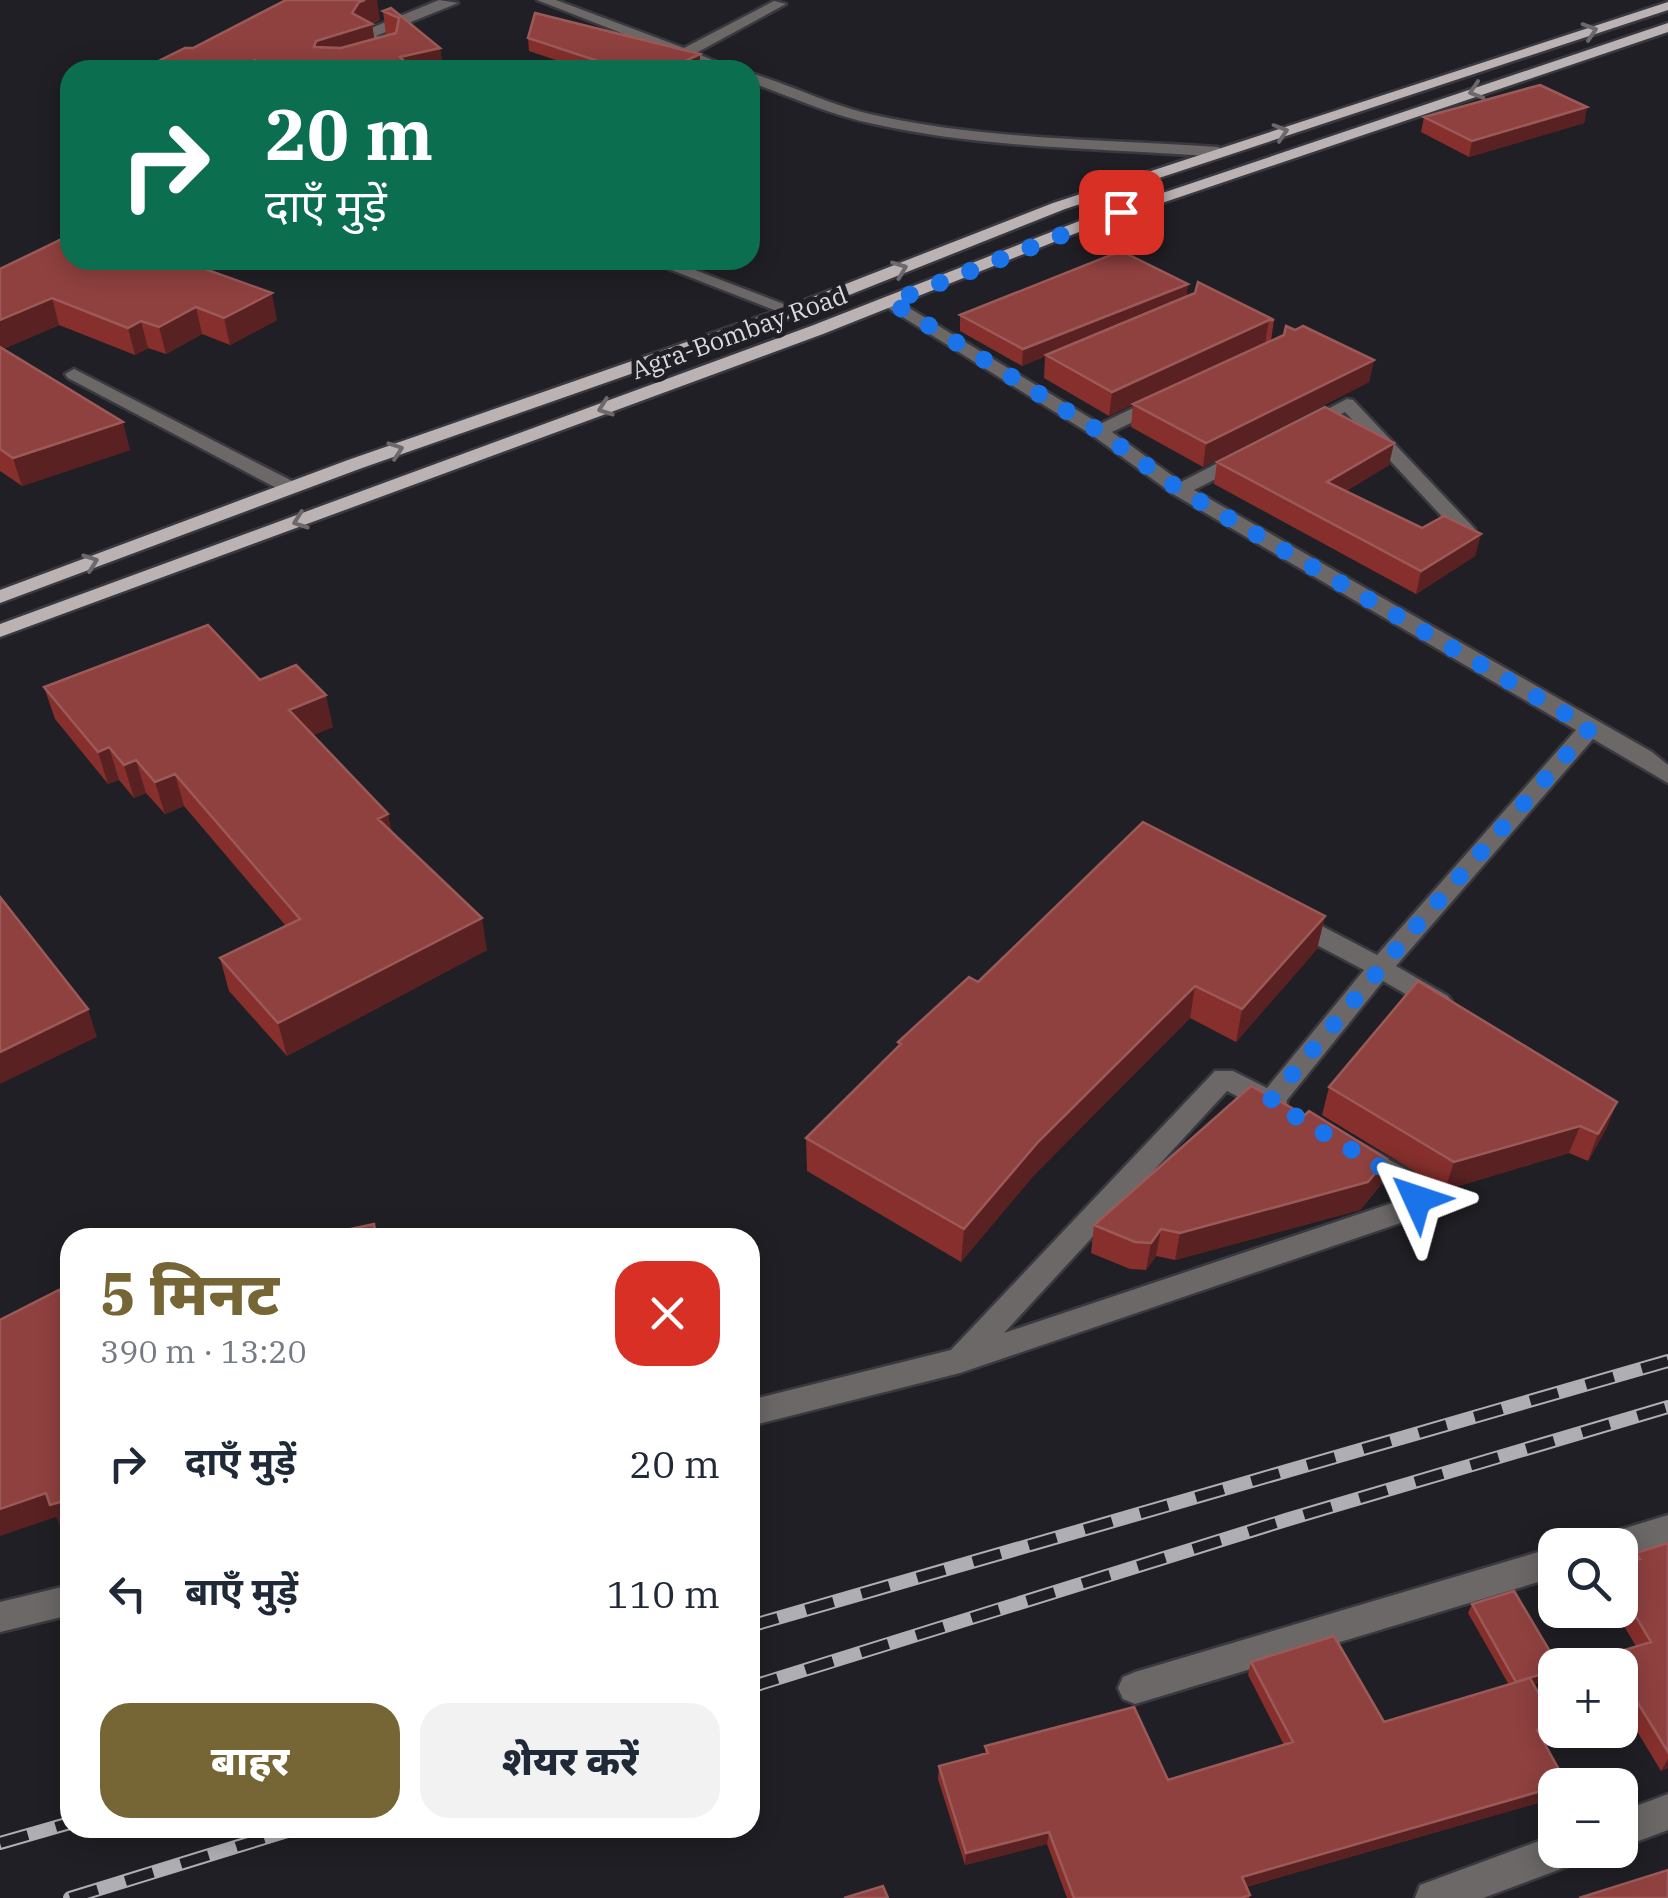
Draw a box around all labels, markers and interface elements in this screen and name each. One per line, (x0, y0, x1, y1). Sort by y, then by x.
one-way arrow (1580, 23, 1597, 43)
one-way arrow (1468, 79, 1486, 100)
text: 20 m (265, 88, 433, 179)
icon: right (100, 100, 230, 230)
one-way arrow (1271, 123, 1288, 143)
pin (1079, 170, 1164, 255)
text: दाएँ मुड़ें (265, 176, 387, 234)
icon: arrive (1094, 185, 1149, 240)
one-way arrow (890, 260, 907, 280)
street label: Agra-Bombay Road (627, 278, 851, 386)
one-way arrow (597, 396, 614, 417)
one-way arrow (387, 441, 404, 461)
one-way arrow (292, 509, 309, 530)
one-way arrow (82, 554, 99, 574)
position arrow (1365, 1147, 1469, 1251)
text: 5 मिनट (100, 1253, 279, 1332)
button: close (615, 1261, 720, 1366)
text: 390 m · 13:20 (100, 1330, 307, 1372)
icon: right (100, 1436, 155, 1491)
text: दाएँ मुड़ें (185, 1436, 296, 1485)
text: 20 m (629, 1439, 720, 1488)
map controls (1538, 1528, 1638, 1868)
button: search (1538, 1528, 1638, 1628)
icon: left (100, 1566, 155, 1621)
text: बाएँ मुड़ें (185, 1566, 298, 1615)
text: 110 m (607, 1569, 720, 1618)
button: + (1538, 1648, 1638, 1748)
button: बाहर (100, 1703, 400, 1818)
button: शेयर करें (420, 1703, 720, 1818)
button: − (1538, 1768, 1638, 1868)

